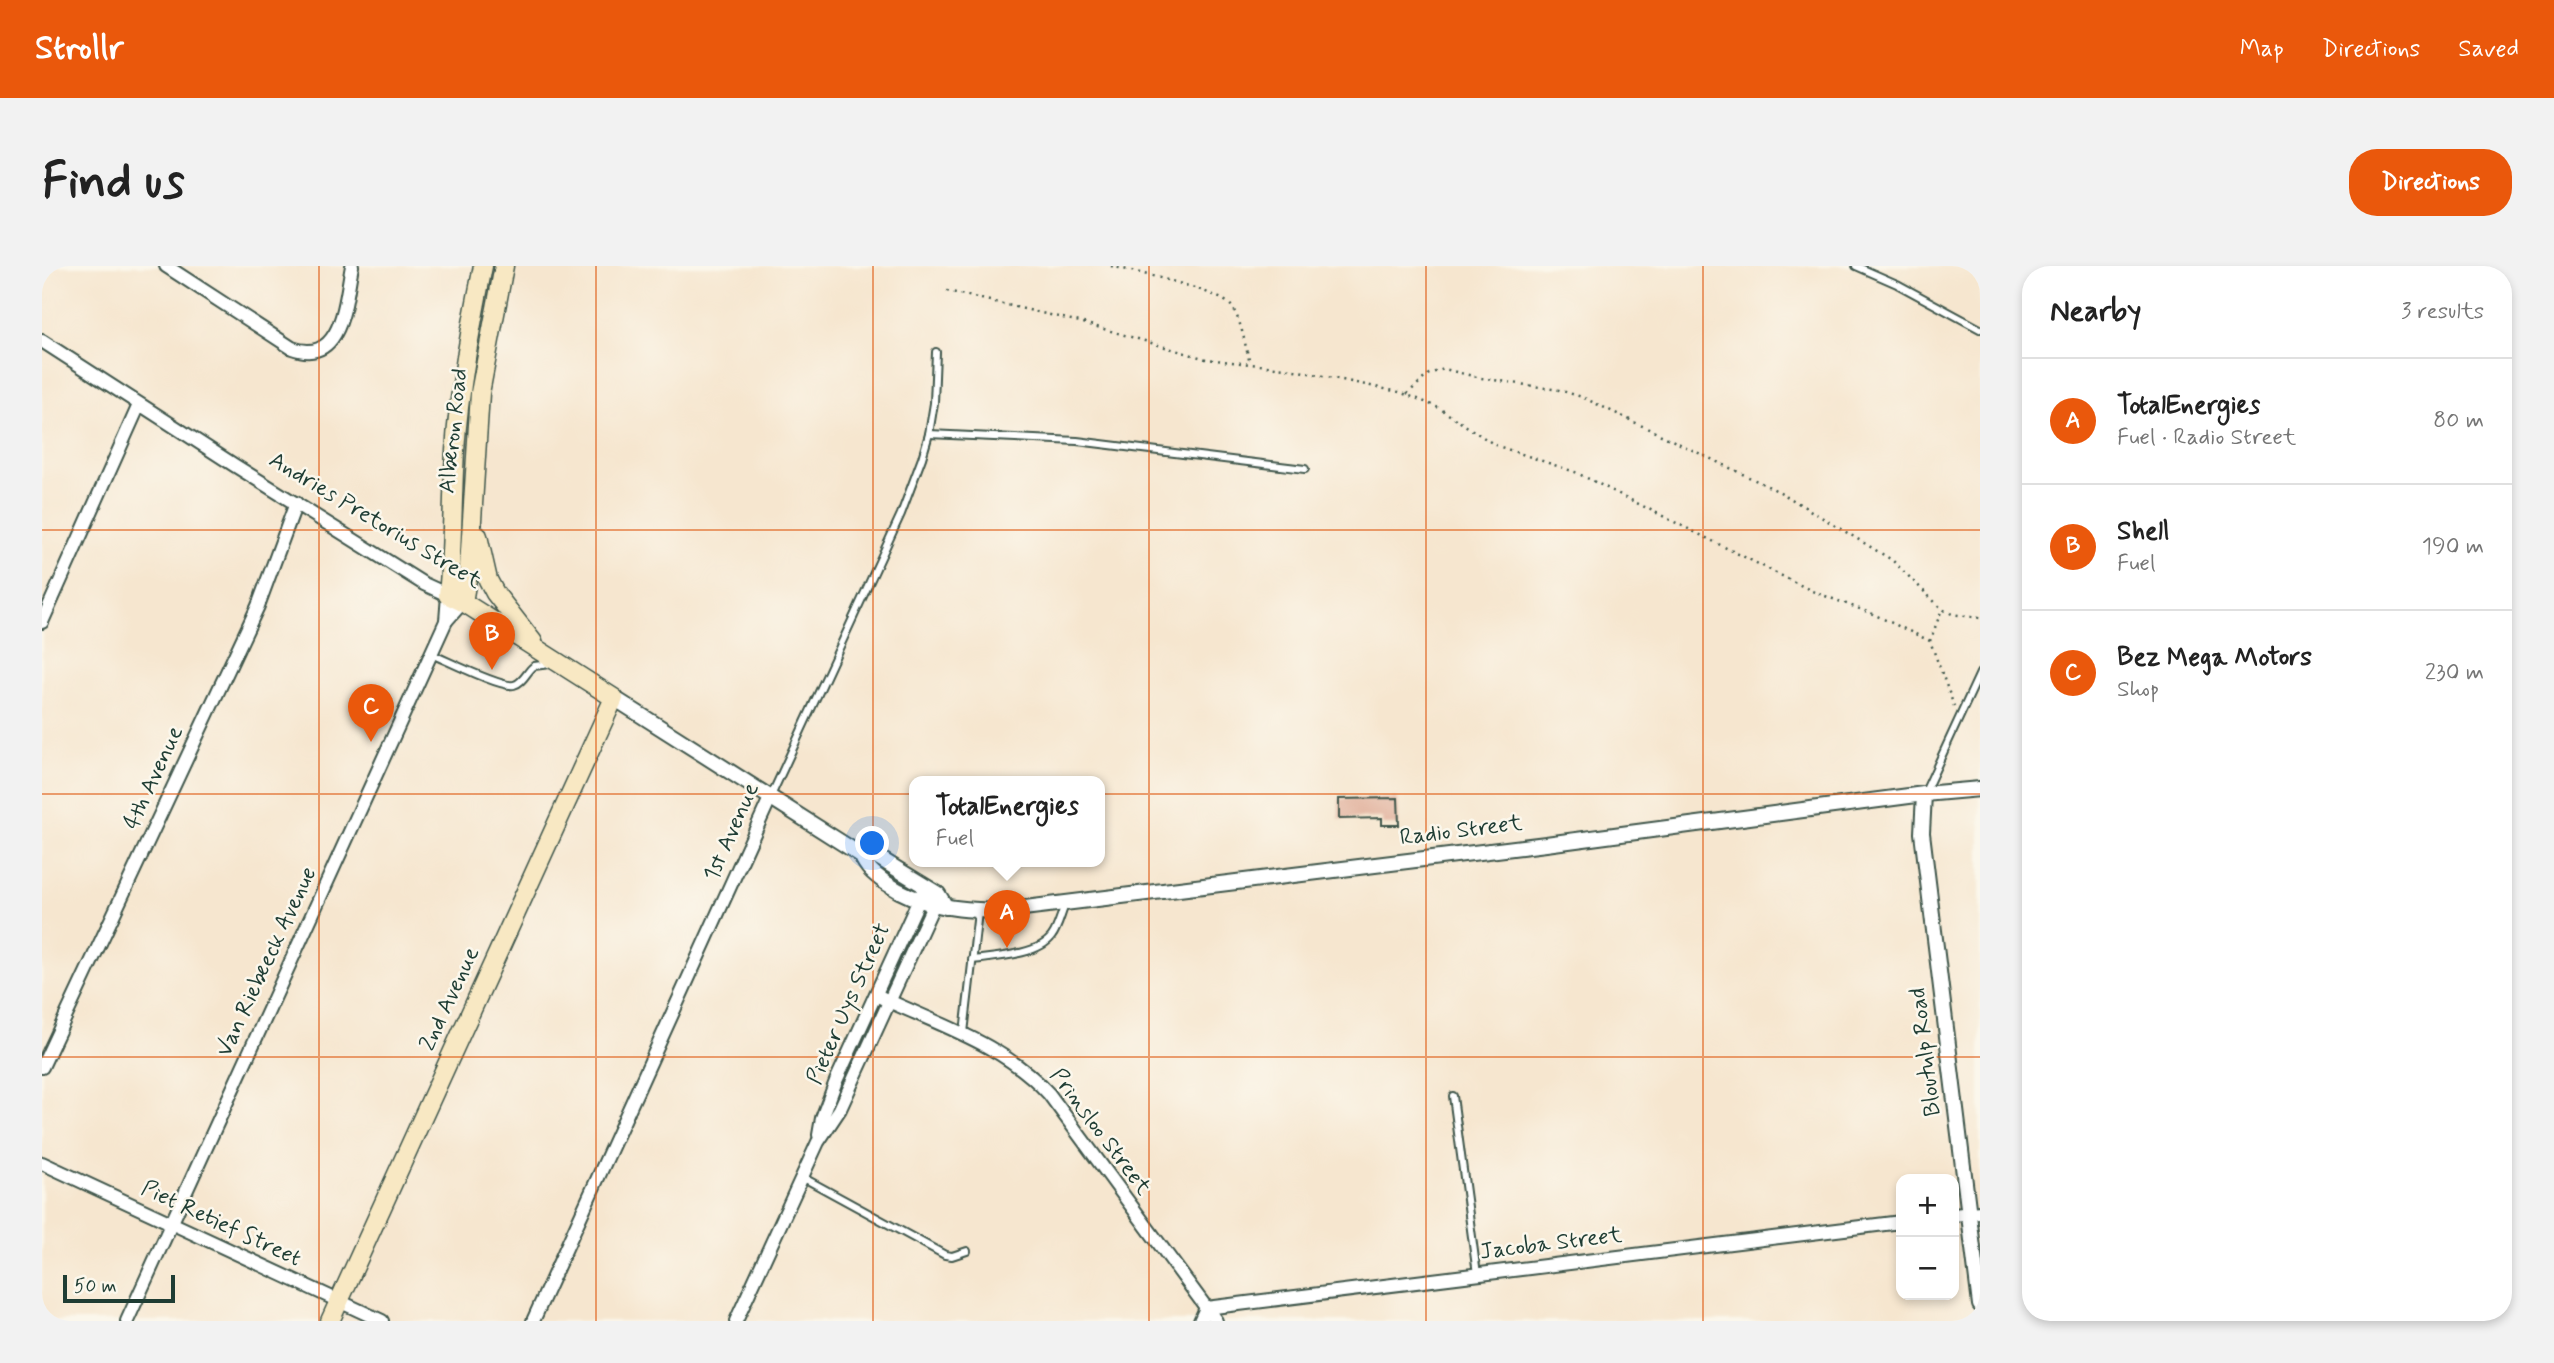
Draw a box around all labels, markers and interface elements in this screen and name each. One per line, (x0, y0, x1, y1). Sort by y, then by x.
text: Strollr (35, 27, 124, 71)
text: Map (2240, 34, 2284, 65)
text: Directions (2322, 34, 2420, 65)
text: Saved (2458, 34, 2519, 65)
button: Directions (2349, 149, 2512, 216)
text: Find us (42, 150, 185, 215)
text: Nearby (2050, 292, 2141, 331)
text: 3 results (2401, 297, 2484, 327)
street label: Alberon Road (433, 367, 475, 495)
text: TotalEnergies (2117, 389, 2260, 423)
text: A (2065, 406, 2081, 436)
text: 80 m (2433, 406, 2484, 436)
text: Fuel · Radio Street (2117, 423, 2296, 453)
street label: Andries Pretorius Street (263, 446, 487, 597)
text: Shell (2117, 515, 2169, 549)
text: B (2066, 532, 2080, 562)
text: 190 m (2422, 532, 2484, 562)
text: Fuel (2117, 549, 2156, 579)
pin: B (469, 612, 515, 670)
text: Bez Mega Motors (2117, 641, 2312, 675)
text: C (2065, 658, 2081, 688)
text: 230 m (2425, 658, 2484, 688)
text: Shop (2117, 675, 2159, 705)
pin: C (348, 684, 394, 742)
street label: 4th Avenue (117, 721, 191, 835)
popup (909, 776, 1105, 867)
street label: 1st Avenue (697, 778, 767, 886)
text: TotalEnergies (935, 790, 1079, 824)
street label: Radio Street (1398, 809, 1524, 853)
text: Fuel (935, 824, 974, 854)
your location (855, 826, 889, 860)
street label: Van Riebeeck Avenue (210, 862, 324, 1062)
pin: A (984, 890, 1030, 948)
street label: Pieter Uys Street (800, 918, 898, 1089)
street label: 2nd Avenue (413, 942, 487, 1056)
street label: Bloutulp Road (1903, 986, 1949, 1118)
street label: Prinsloo Street (1042, 1062, 1158, 1202)
street label: Piet Retief Street (136, 1174, 306, 1274)
map controls (1896, 1174, 1959, 1300)
button: + (1896, 1174, 1959, 1237)
street label: Jacoba Street (1478, 1220, 1624, 1268)
button: − (1896, 1237, 1959, 1300)
scale bar (63, 1272, 175, 1304)
text: 50 m (74, 1274, 117, 1299)

